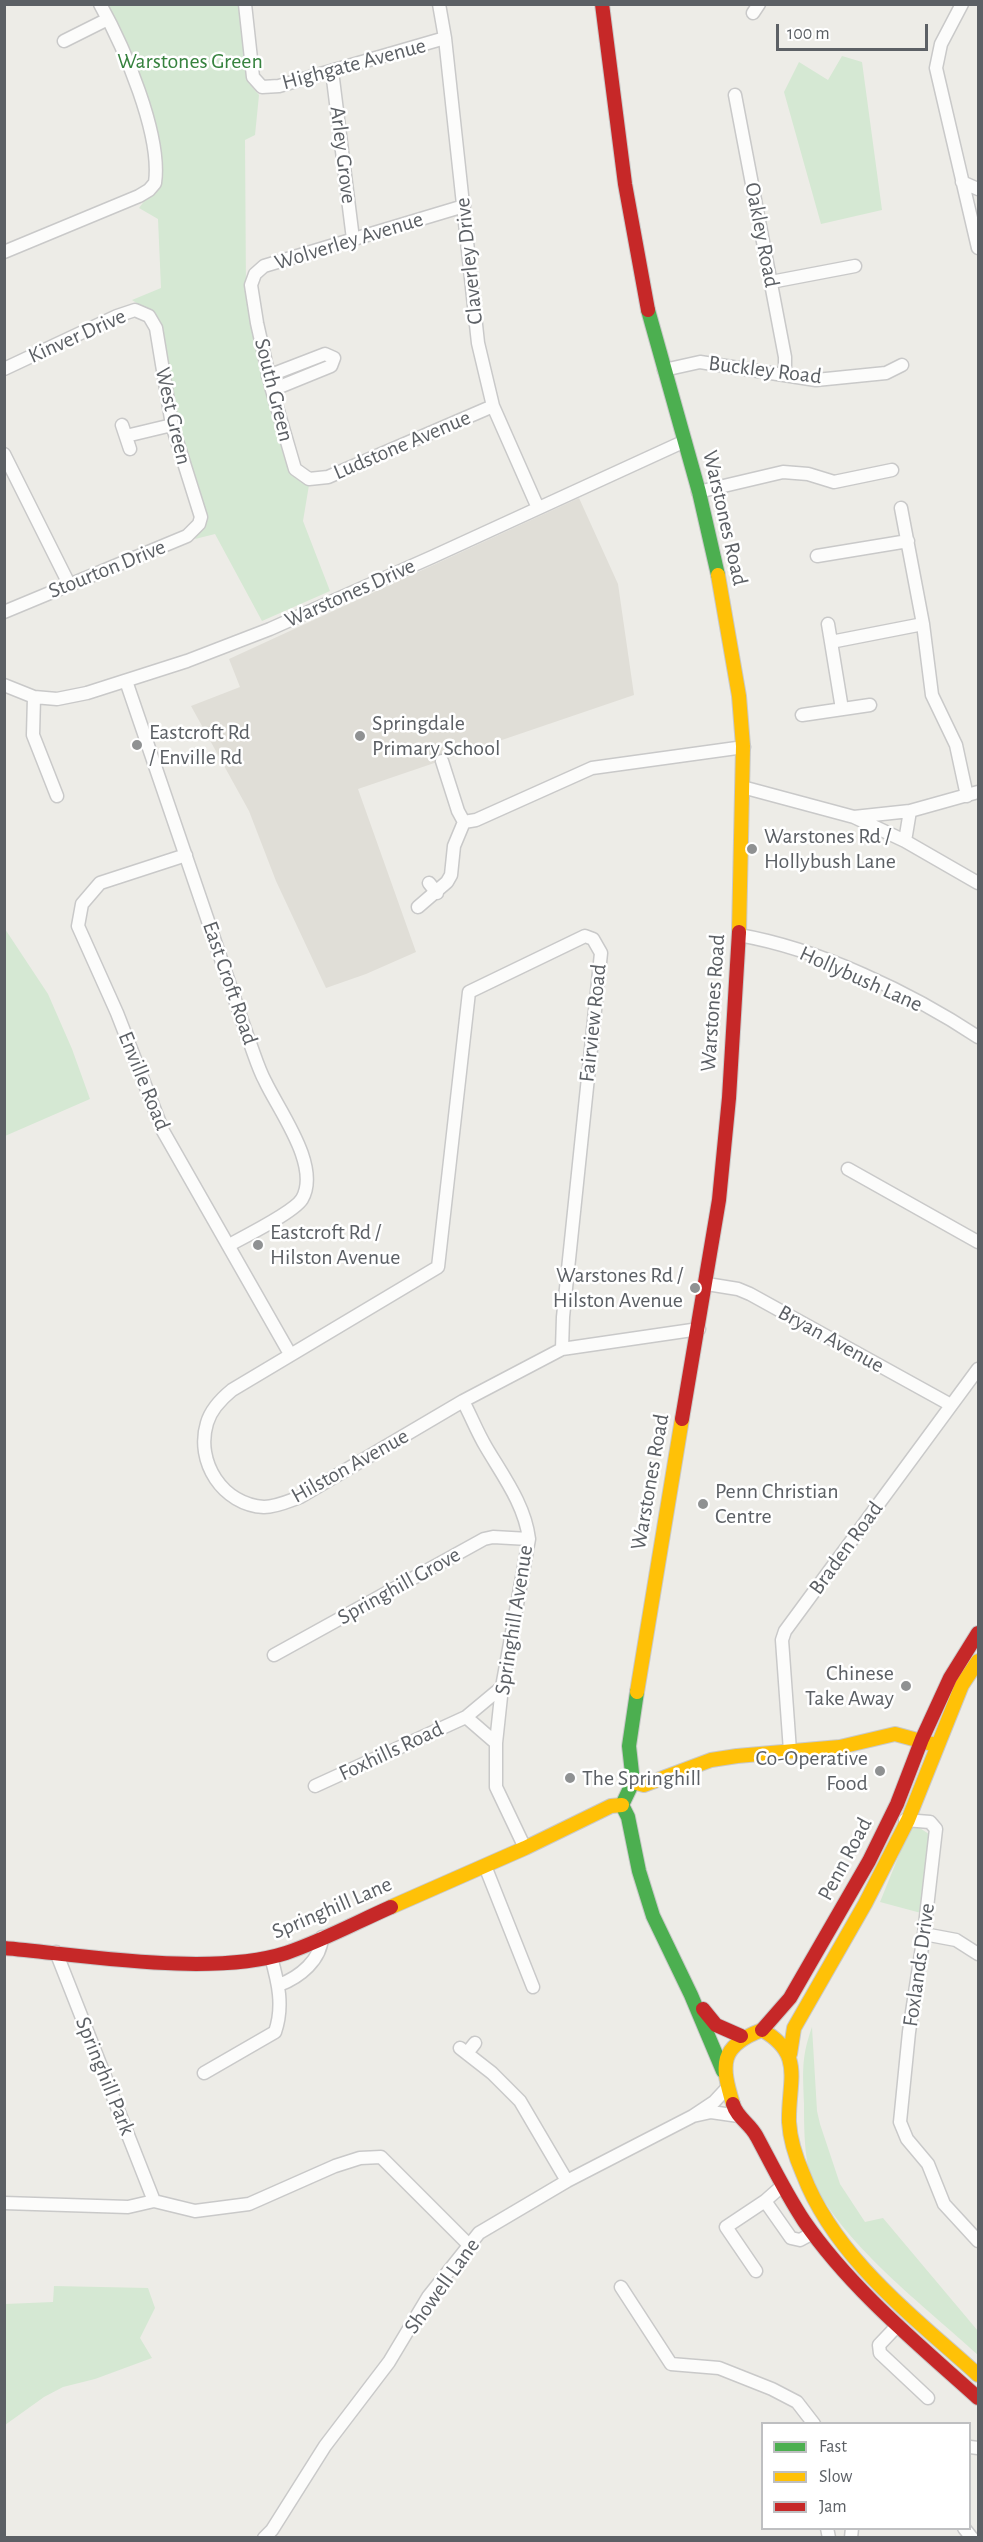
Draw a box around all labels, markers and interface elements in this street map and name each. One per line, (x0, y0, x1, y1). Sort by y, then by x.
scale bar (779, 12, 930, 50)
text: 100 m (787, 25, 830, 43)
street label: Highgate Avenue (279, 32, 429, 96)
park label: Warstones Green (117, 48, 263, 74)
street label: Arley Grove (324, 105, 362, 205)
street label: Oakley Road (739, 180, 785, 290)
street label: Claverley Drive (449, 196, 489, 326)
street label: Wolverley Avenue (272, 206, 426, 276)
street label: Kinver Drive (24, 303, 130, 369)
street label: South Green (248, 336, 300, 444)
street label: Buckley Road (707, 350, 823, 390)
street label: West Green (149, 365, 197, 467)
street label: Ludstone Avenue (329, 404, 475, 486)
street label: Warstones Road (697, 448, 753, 588)
street label: Stourton Drive (45, 534, 169, 604)
street label: Warstones Drive (281, 552, 419, 634)
place label: Springdale Primary School (372, 710, 500, 762)
place label: Eastcroft Rd / Enville Rd (149, 719, 250, 770)
marker: Springdale Primary School (353, 729, 367, 743)
marker: Eastcroft Rd / Enville Rd (130, 738, 144, 752)
place label: Warstones Rd / Hollybush Lane (764, 823, 896, 874)
marker: Warstones Rd / Hollybush Lane (745, 842, 759, 856)
street label: East Croft Road (197, 918, 263, 1048)
street label: Warstones Road (695, 933, 731, 1073)
street label: Hollybush Lane (795, 940, 927, 1018)
street label: Fairview Road (574, 963, 612, 1083)
street label: Enville Road (112, 1028, 176, 1134)
place label: Eastcroft Rd / Hilston Avenue (270, 1219, 400, 1270)
marker: Eastcroft Rd / Hilston Avenue (251, 1238, 265, 1252)
place label: Warstones Rd / Hilston Avenue (553, 1262, 683, 1314)
marker: Warstones Rd / Hilston Avenue (688, 1281, 702, 1295)
street label: Bryan Avenue (773, 1299, 889, 1379)
street label: Warstones Road (625, 1412, 675, 1552)
street label: Hilston Avenue (287, 1423, 413, 1509)
place label: Penn Christian Centre (715, 1478, 839, 1530)
street label: Braden Road (803, 1496, 889, 1600)
marker: Penn Christian Centre (696, 1497, 710, 1511)
street label: Springhill Grove (333, 1541, 465, 1631)
street label: Springhill Avenue (489, 1543, 539, 1697)
place label: Chinese Take Away (805, 1660, 894, 1712)
marker: Chinese Take Away (899, 1679, 913, 1693)
street label: Foxhills Road (335, 1715, 447, 1787)
place label: Co-Operative Food (756, 1745, 868, 1796)
marker: Co-Operative Food (873, 1764, 887, 1778)
place label: The Springhill (582, 1765, 701, 1791)
marker: The Springhill (563, 1771, 577, 1785)
street label: Penn Road (812, 1813, 878, 1905)
street label: Springhill Lane (268, 1871, 396, 1945)
street label: Foxlands Drive (897, 1902, 941, 2028)
street label: Springhill Park (69, 2013, 141, 2139)
street label: Showell Lane (398, 2233, 486, 2339)
legend (761, 2422, 971, 2530)
text: Fast (819, 2438, 847, 2456)
text: Slow (819, 2468, 852, 2486)
text: Jam (819, 2498, 847, 2516)

